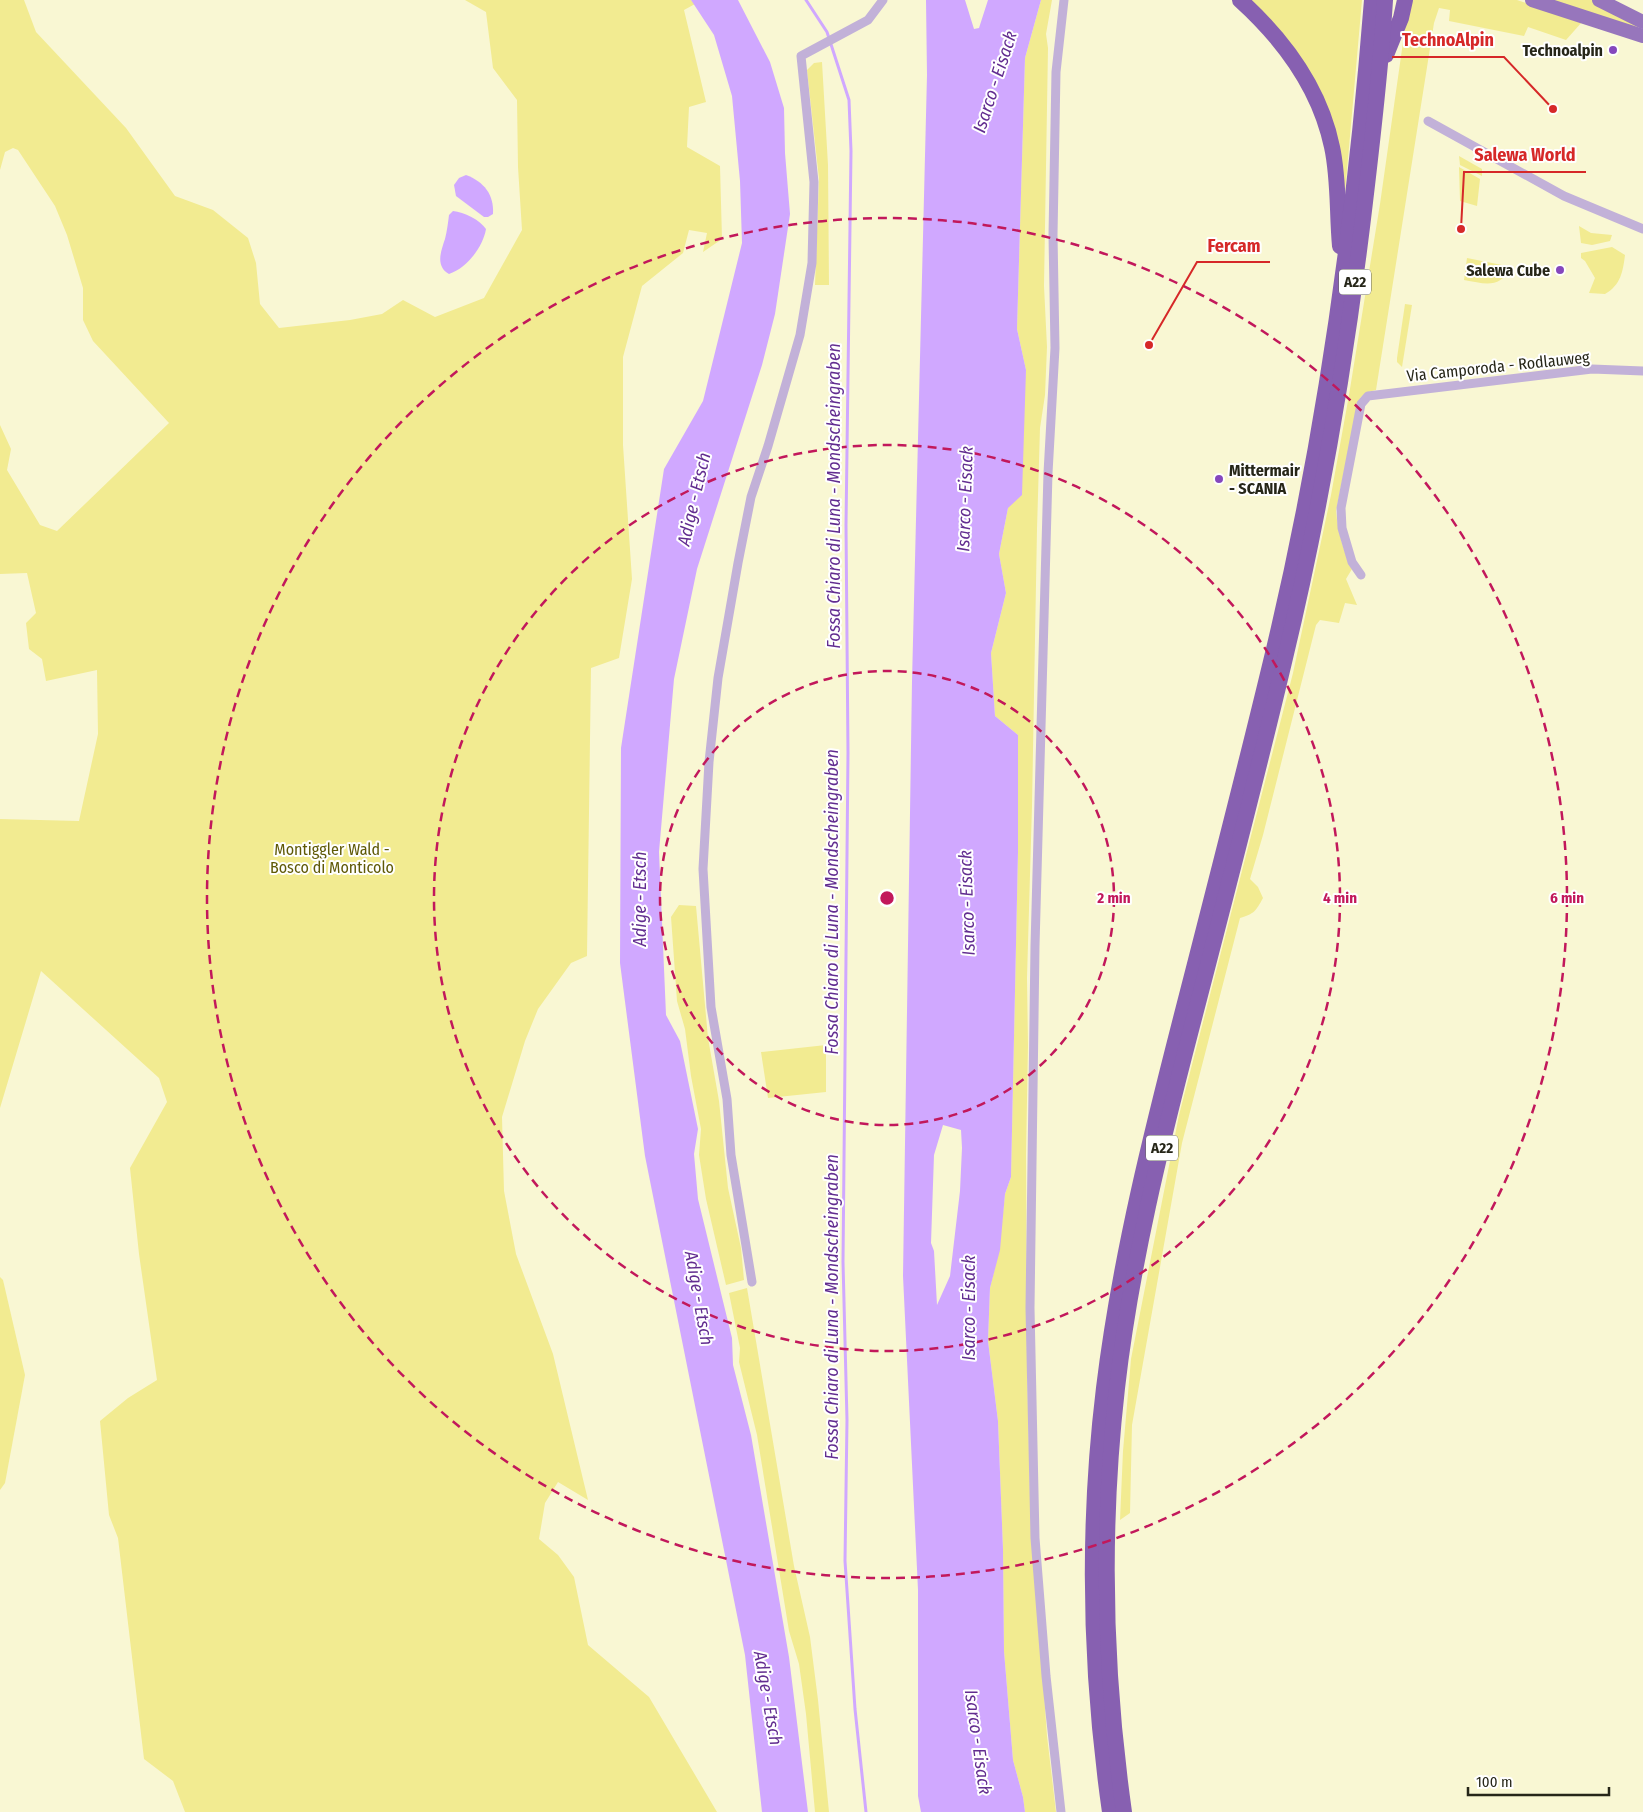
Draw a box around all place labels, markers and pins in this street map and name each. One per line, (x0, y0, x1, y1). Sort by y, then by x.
callout: TechnoAlpin (1392, 24, 1504, 57)
place label: Technoalpin (1522, 41, 1603, 60)
marker: Technoalpin (1607, 44, 1619, 56)
callout: Salewa World (1464, 139, 1586, 172)
callout: Fercam (1197, 229, 1270, 262)
place label: Salewa Cube (1466, 261, 1550, 280)
marker: Salewa Cube (1554, 264, 1566, 276)
place label: Mittermair - SCANIA (1229, 461, 1300, 498)
marker: Mittermair - SCANIA (1213, 473, 1225, 485)
centre of rings (878, 889, 896, 907)

